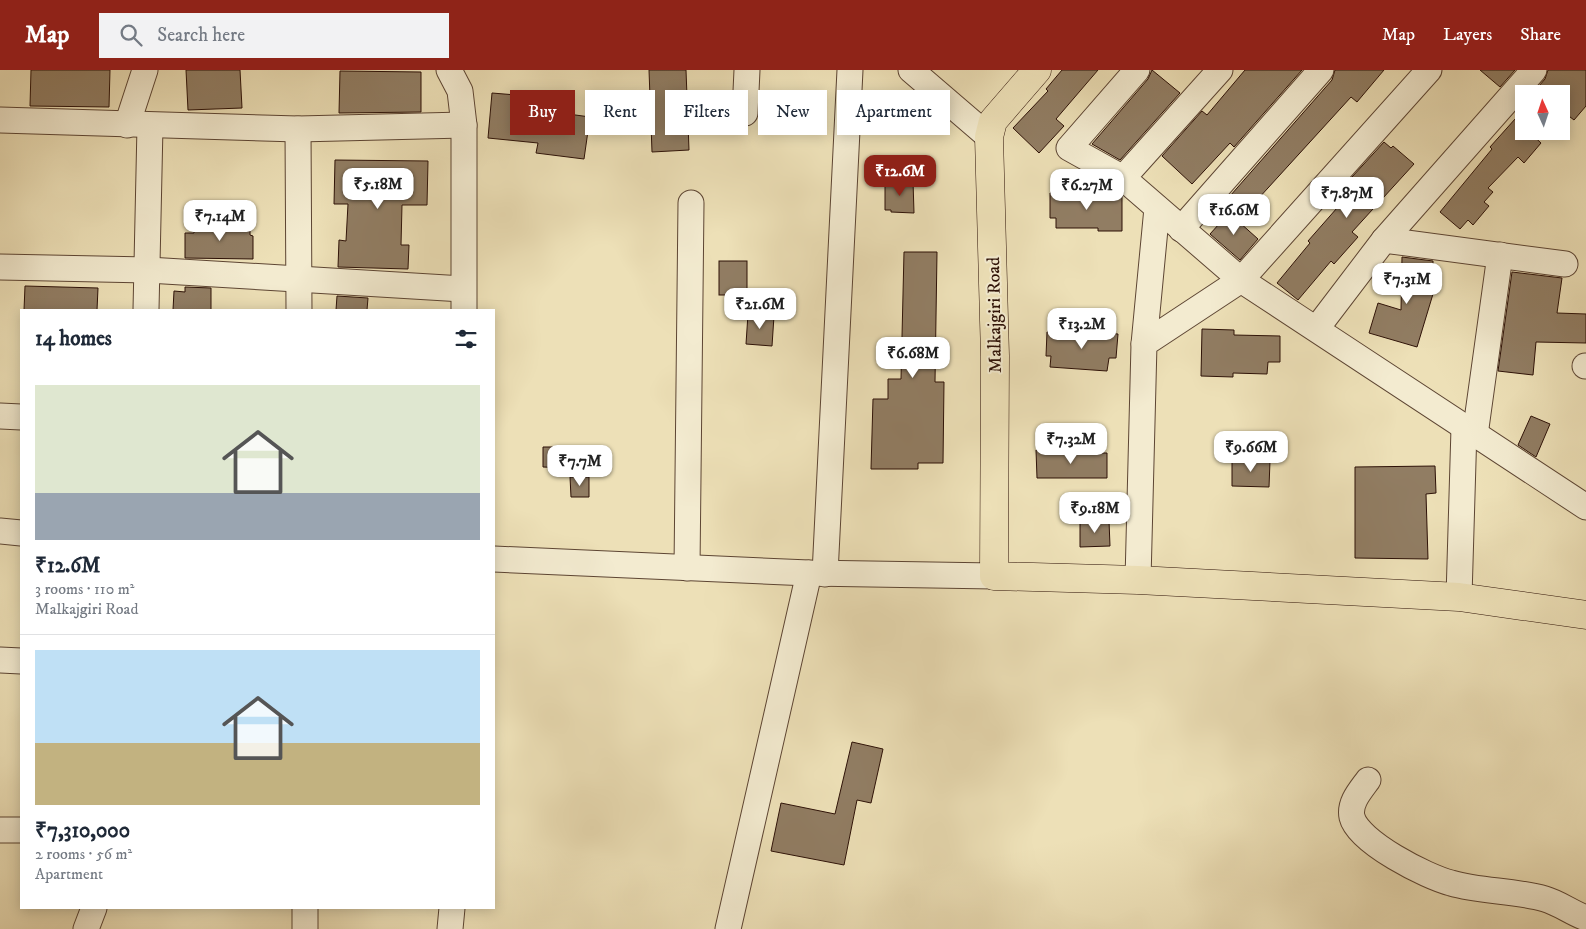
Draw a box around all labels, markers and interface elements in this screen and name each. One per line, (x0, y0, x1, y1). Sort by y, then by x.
search box (99, 13, 449, 58)
text: Map (25, 20, 69, 50)
icon: search (117, 21, 145, 49)
text: Search here (157, 24, 245, 47)
text: Map (1382, 24, 1415, 46)
text: Layers (1443, 24, 1492, 46)
text: Share (1520, 24, 1561, 46)
north arrow (1515, 85, 1570, 140)
map controls (1515, 85, 1570, 140)
chip: Buy (510, 90, 575, 135)
chip: Rent (585, 90, 655, 135)
chip: Filters (665, 90, 748, 135)
chip: New (758, 90, 827, 135)
chip: Apartment (837, 90, 950, 135)
pin: ₹12.6M (859, 154, 941, 197)
text: ₹12.6M (875, 161, 925, 181)
pin: ₹5.18M (337, 168, 419, 210)
pin: ₹6.27M (1046, 168, 1128, 211)
text: ₹5.18M (354, 174, 402, 194)
text: ₹6.27M (1061, 175, 1113, 195)
pin: ₹7.87M (1306, 176, 1388, 219)
text: ₹7.87M (1321, 183, 1373, 203)
pin: ₹16.6M (1193, 194, 1275, 236)
pin: ₹7.14M (179, 200, 261, 242)
text: ₹16.6M (1209, 200, 1259, 220)
text: ₹7.14M (195, 206, 246, 226)
street label: Malkajgiri Road (983, 257, 1007, 373)
pin: ₹7.31M (1366, 262, 1448, 305)
text: ₹7.31M (1383, 269, 1431, 289)
pin: ₹21.6M (719, 288, 801, 330)
text: ₹21.6M (735, 294, 785, 314)
pin: ₹13.2M (1041, 308, 1123, 350)
text: ₹13.2M (1058, 314, 1106, 334)
icon: filters (452, 325, 480, 353)
text: 14 homes (35, 326, 112, 352)
pin: ₹6.68M (872, 336, 954, 379)
text: ₹6.68M (887, 343, 939, 363)
icon: home (213, 417, 303, 507)
pin: ₹7.32M (1030, 422, 1112, 465)
text: ₹7.32M (1046, 429, 1096, 449)
pin: ₹9.66M (1210, 430, 1292, 473)
text: ₹9.66M (1225, 437, 1277, 457)
pin: ₹7.7M (545, 444, 615, 487)
text: ₹7.7M (558, 451, 602, 471)
pin: ₹9.18M (1054, 492, 1136, 534)
text: ₹9.18M (1070, 498, 1120, 518)
text: ₹12.6M (35, 553, 100, 579)
text: 3 rooms · 110 m² (35, 579, 134, 599)
text: Malkajgiri Road (35, 599, 138, 619)
icon: home (213, 683, 303, 773)
text: ₹7,310,000 (35, 818, 130, 844)
text: 2 rooms · 56 m² (35, 844, 132, 864)
text: Apartment (35, 864, 103, 884)

